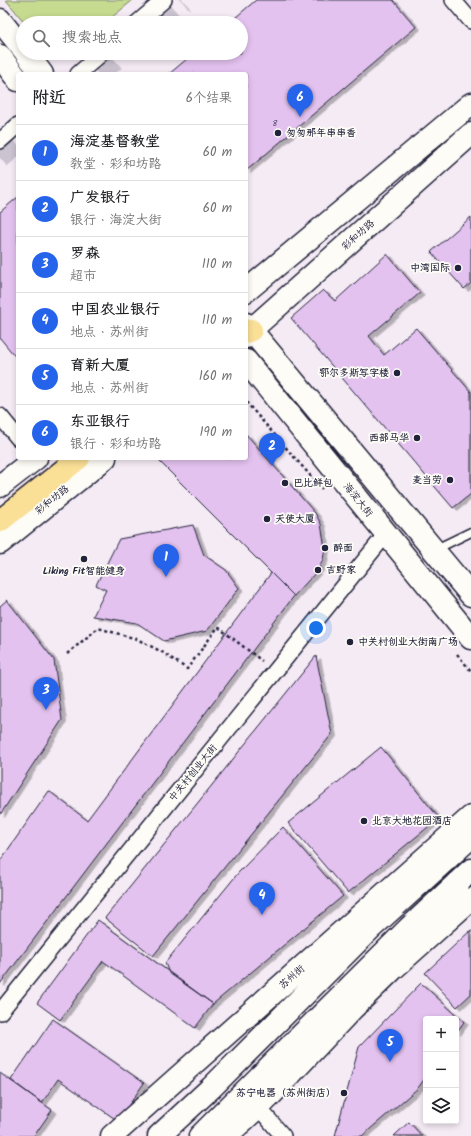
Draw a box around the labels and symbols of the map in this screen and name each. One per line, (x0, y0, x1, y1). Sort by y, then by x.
pin: 6 (287, 84, 313, 117)
house number: 8 (273, 117, 278, 130)
place label: 匆匆那年串串香 (286, 125, 356, 141)
marker: 匆匆那年串串香 (273, 128, 283, 138)
street label: 彩和坊路 (338, 216, 378, 254)
place label: 中湾国际 (410, 260, 450, 276)
marker: 中湾国际 (453, 263, 463, 273)
place label: 鄂尔多斯写字楼 (319, 365, 389, 381)
marker: 鄂尔多斯写字楼 (392, 368, 402, 378)
place label: 西部马华 (369, 430, 409, 446)
pin: 2 (259, 433, 285, 466)
marker: 西部马华 (412, 433, 422, 443)
place label: 麦当劳 (412, 472, 442, 488)
place label: 巴比鲜包 (293, 475, 333, 491)
marker: 麦当劳 (445, 475, 455, 485)
marker: 巴比鲜包 (280, 478, 290, 488)
street label: 海淀大街 (339, 479, 377, 521)
street label: 彩和坊路 (31, 481, 73, 519)
place label: 天使大厦 (275, 511, 315, 527)
marker: 天使大厦 (262, 514, 272, 524)
place label: 醉面 (333, 540, 353, 556)
marker: 醉面 (320, 543, 330, 553)
pin: 1 (153, 544, 179, 577)
marker: Liking Fit智能健身 (79, 554, 89, 564)
place label: 吉野家 (326, 562, 356, 578)
place label: Liking Fit智能健身 (43, 563, 125, 579)
marker: 吉野家 (313, 565, 323, 575)
your location (306, 618, 326, 638)
place label: 中关村创业大街南广场 (358, 634, 458, 650)
marker: 中关村创业大街南广场 (345, 637, 355, 647)
pin: 3 (33, 677, 59, 710)
street label: 中关村创业大街 (165, 741, 221, 805)
place label: 北京大地花园酒店 (372, 813, 452, 829)
marker: 北京大地花园酒店 (359, 816, 369, 826)
pin: 4 (249, 882, 275, 915)
street label: 苏州街 (275, 961, 309, 993)
pin: 5 (377, 1029, 403, 1062)
place label: 苏宁电器（苏州街店） (236, 1085, 336, 1101)
marker: 苏宁电器（苏州街店） (339, 1088, 349, 1098)

